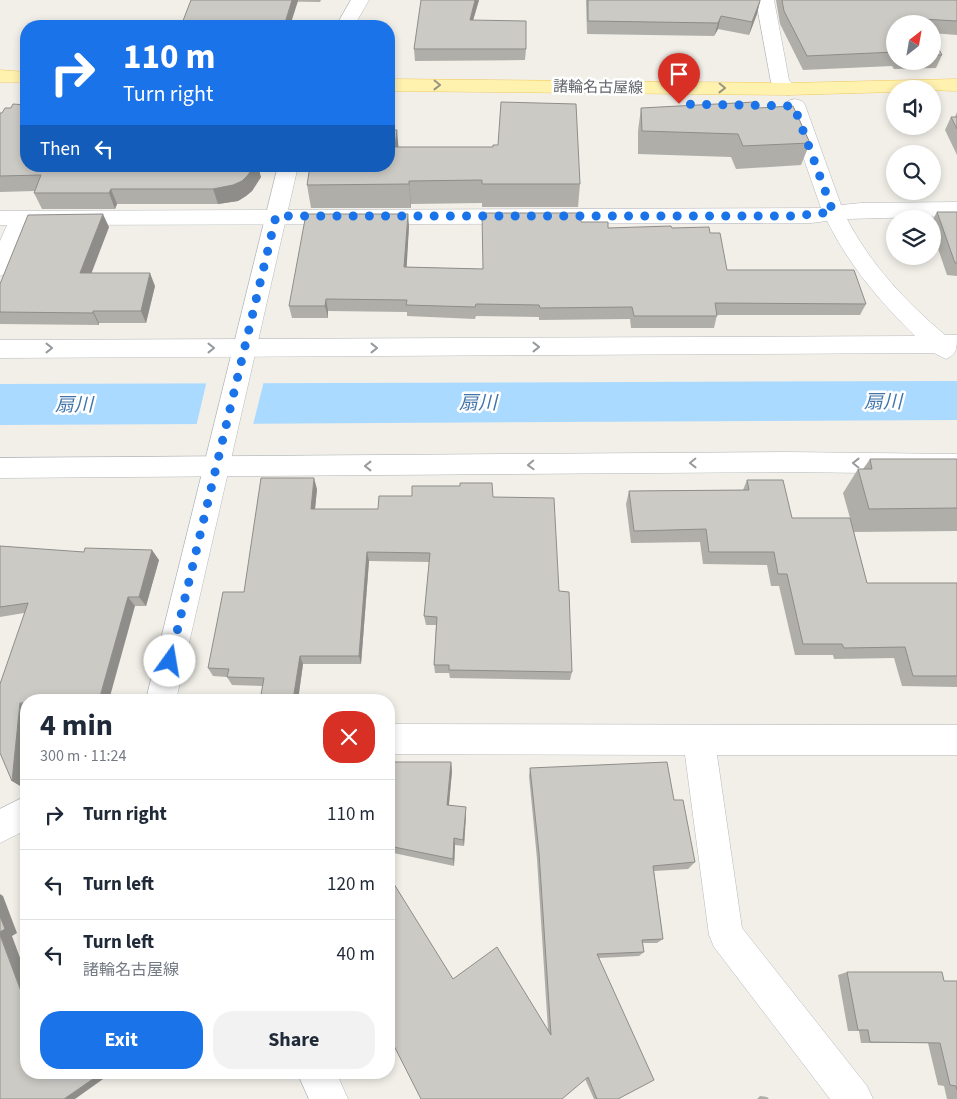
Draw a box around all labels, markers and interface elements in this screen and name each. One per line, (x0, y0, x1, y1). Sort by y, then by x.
north arrow (886, 15, 941, 70)
map controls (886, 15, 941, 265)
text: 110 m (123, 32, 215, 82)
icon: right (40, 40, 105, 105)
pin (658, 53, 700, 104)
icon: arrive (665, 60, 693, 88)
street label: 諸輪名古屋線 (553, 76, 643, 99)
text: Turn right (123, 78, 213, 110)
one-way arrow (434, 80, 442, 90)
button: sound (886, 80, 941, 135)
one-way arrow (719, 83, 727, 93)
icon: left (90, 135, 118, 163)
text: Then (40, 136, 80, 163)
button: search (886, 145, 941, 200)
button: layers (886, 210, 941, 265)
one-way arrow (532, 342, 540, 352)
one-way arrow (45, 343, 53, 353)
one-way arrow (208, 343, 215, 353)
one-way arrow (370, 343, 378, 353)
water label: 扇川 (864, 389, 904, 416)
water label: 扇川 (459, 390, 499, 417)
water label: 扇川 (55, 392, 95, 419)
one-way arrow (689, 458, 697, 468)
one-way arrow (852, 458, 860, 468)
one-way arrow (527, 460, 534, 470)
one-way arrow (364, 461, 372, 471)
position arrow (143, 634, 195, 686)
text: 4 min (40, 704, 113, 747)
button: close (323, 711, 375, 763)
text: 300 m · 11:24 (40, 745, 127, 767)
icon: right (40, 801, 68, 829)
text: Turn right (83, 801, 167, 828)
text: 110 m (327, 801, 375, 828)
icon: left (40, 871, 68, 899)
text: Turn left (83, 871, 154, 898)
text: 120 m (327, 871, 375, 898)
text: Turn left (83, 929, 154, 956)
icon: left (40, 941, 68, 969)
text: 40 m (337, 941, 375, 968)
text: 諸輪名古屋線 (83, 959, 179, 981)
button: Exit (40, 1011, 203, 1069)
button: Share (213, 1011, 375, 1069)

